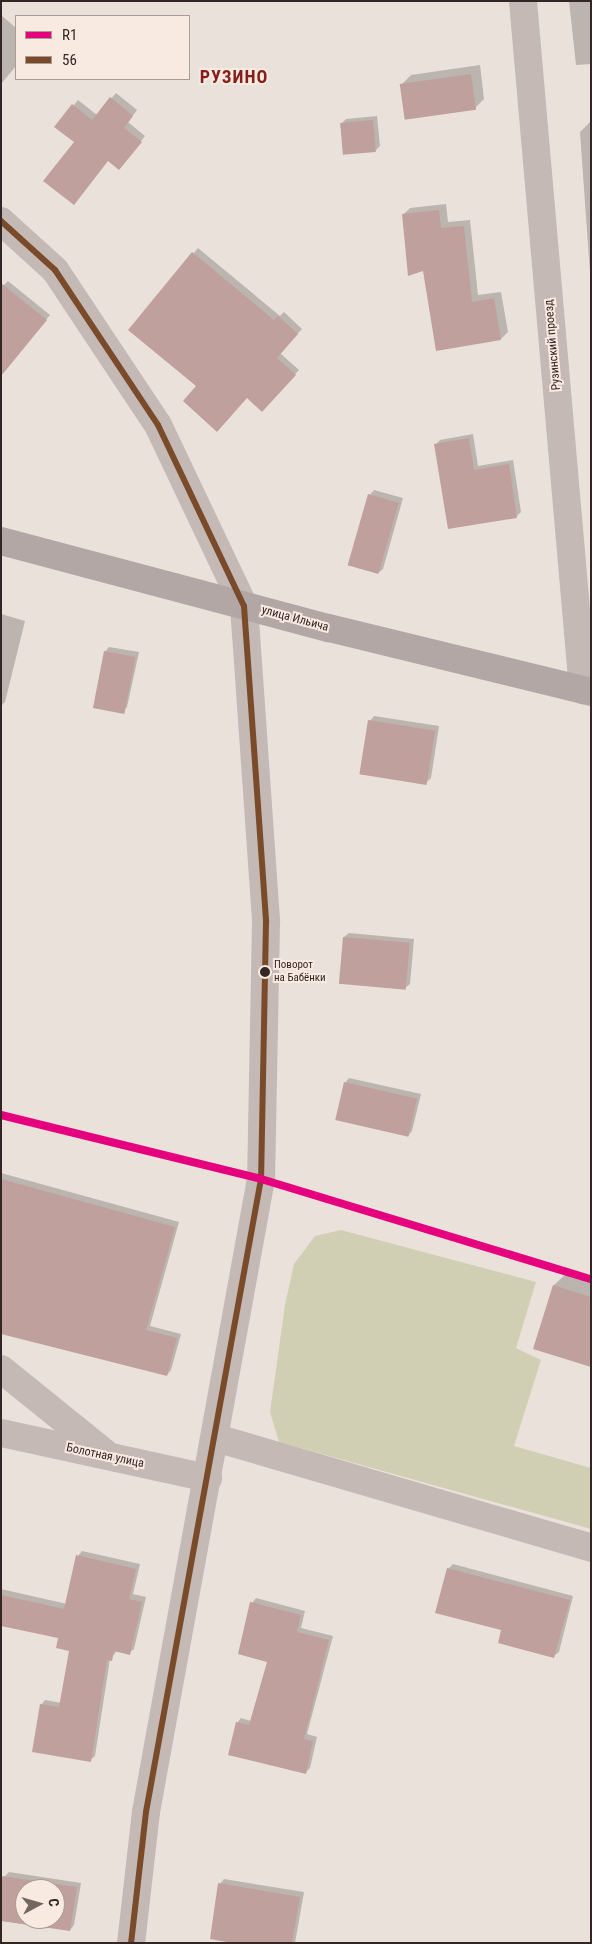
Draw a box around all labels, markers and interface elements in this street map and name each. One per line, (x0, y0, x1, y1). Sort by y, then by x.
legend (15, 15, 190, 80)
text: R1 (62, 26, 77, 44)
text: 56 (62, 51, 77, 69)
district label: РУЗИНО (199, 66, 269, 88)
street label: Рузинский проезд (542, 299, 564, 391)
street label: улица Ильича (260, 603, 330, 635)
place label: Поворот на Бабёнки (274, 959, 326, 985)
marker: Поворот на Бабёнки (260, 967, 270, 977)
street label: Болотная улица (65, 1441, 145, 1471)
north arrow (15, 1879, 65, 1929)
text: С (46, 1898, 62, 1907)

